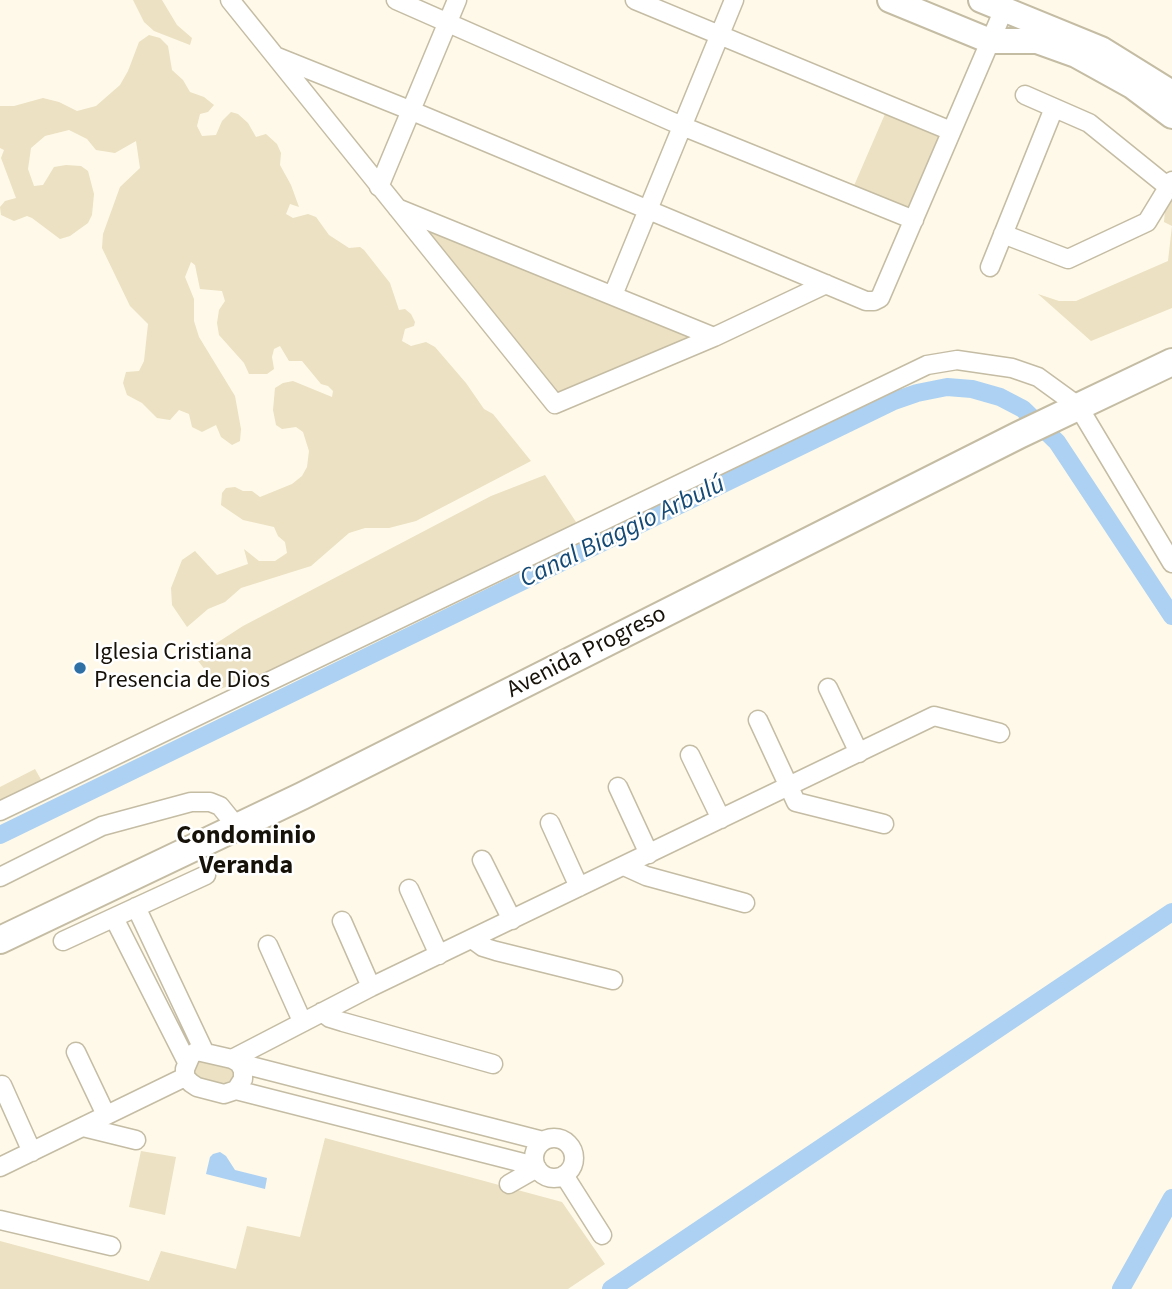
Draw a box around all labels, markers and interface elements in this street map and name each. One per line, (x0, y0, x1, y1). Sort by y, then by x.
water label: Canal Biaggio Arbulú (515, 470, 731, 596)
street label: Avenida Progreso (503, 600, 671, 706)
place label: Iglesia Cristiana Presencia de Dios (94, 640, 270, 696)
marker: Iglesia Cristiana Presencia de Dios (72, 660, 88, 676)
district label: Condominio Veranda (176, 821, 316, 882)

